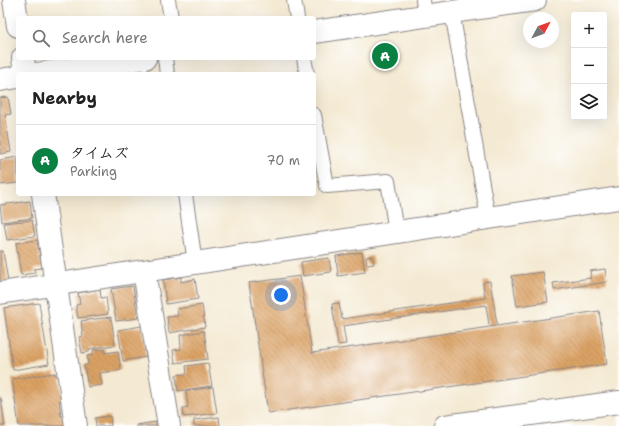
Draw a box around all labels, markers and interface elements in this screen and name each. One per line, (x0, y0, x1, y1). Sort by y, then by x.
north arrow (523, 12, 559, 48)
map controls (571, 12, 607, 120)
button: + (571, 12, 607, 48)
search box (16, 16, 316, 60)
icon: search (30, 27, 52, 49)
text: Search here (62, 28, 148, 48)
pin: A (372, 41, 398, 71)
button: − (571, 48, 607, 84)
button: layers (571, 84, 607, 120)
text: Nearby (32, 87, 97, 109)
text: タイムズ (70, 143, 129, 163)
text: A (40, 152, 50, 169)
text: 70 m (266, 152, 300, 169)
text: Parking (70, 163, 117, 180)
your location (271, 285, 291, 305)

